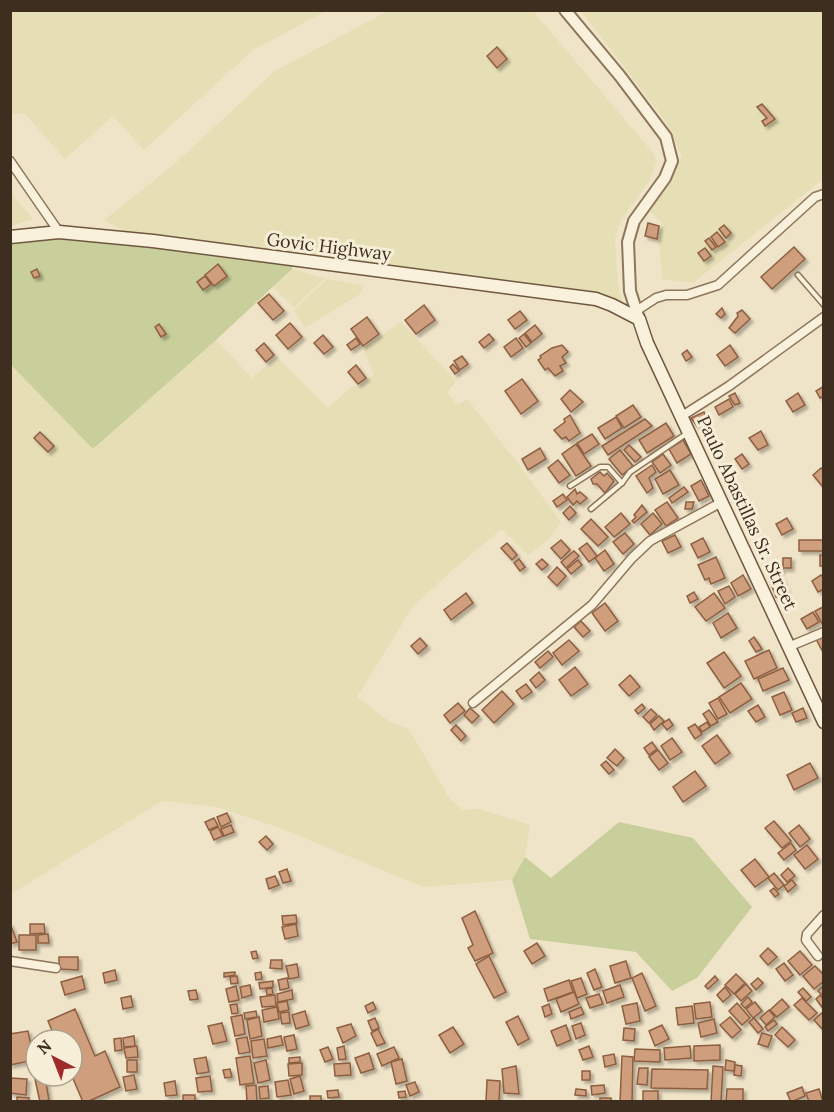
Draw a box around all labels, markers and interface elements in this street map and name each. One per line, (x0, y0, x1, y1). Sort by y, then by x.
street label: Govic Highway (265, 227, 393, 266)
street label: Paulo Abastillas Sr. Street (692, 412, 803, 614)
north arrow (24, 1028, 84, 1088)
text: N (33, 1035, 55, 1058)

